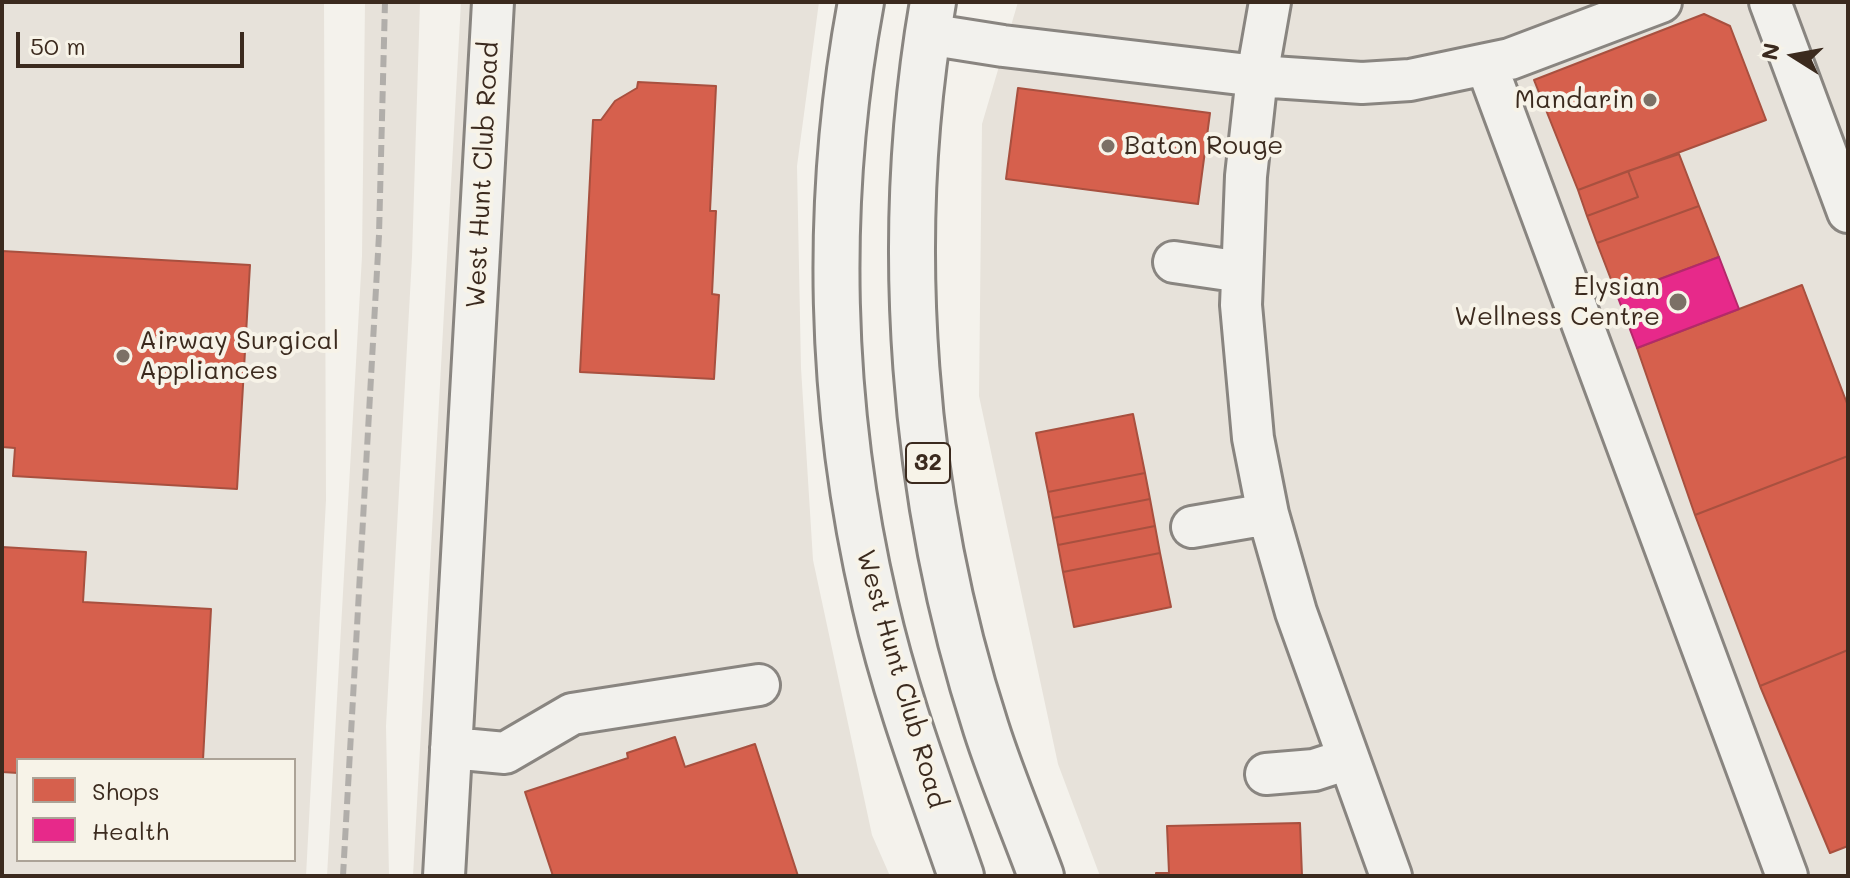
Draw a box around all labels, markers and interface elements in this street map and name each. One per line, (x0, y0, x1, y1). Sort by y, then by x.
scale bar (20, 16, 248, 66)
north arrow (1754, 16, 1834, 96)
text: 50 m (30, 30, 86, 61)
text: N (1754, 40, 1786, 62)
street label: West Hunt Club Road (460, 41, 506, 309)
place label: Mandarin (1515, 84, 1634, 116)
marker: Mandarin (1641, 91, 1659, 109)
place label: Baton Rouge (1124, 130, 1283, 162)
marker: Baton Rouge (1099, 137, 1117, 155)
place label: Elysian Wellness Centre (1454, 271, 1660, 332)
marker: Elysian Wellness Centre (1667, 291, 1689, 313)
place label: Airway Surgical Appliances (139, 325, 339, 386)
marker: Airway Surgical Appliances (114, 347, 132, 365)
road number: 32 (906, 443, 950, 483)
street label: West Hunt Club Road (849, 546, 953, 812)
legend (16, 758, 296, 862)
text: Shops (92, 775, 160, 806)
text: Health (92, 815, 169, 846)

